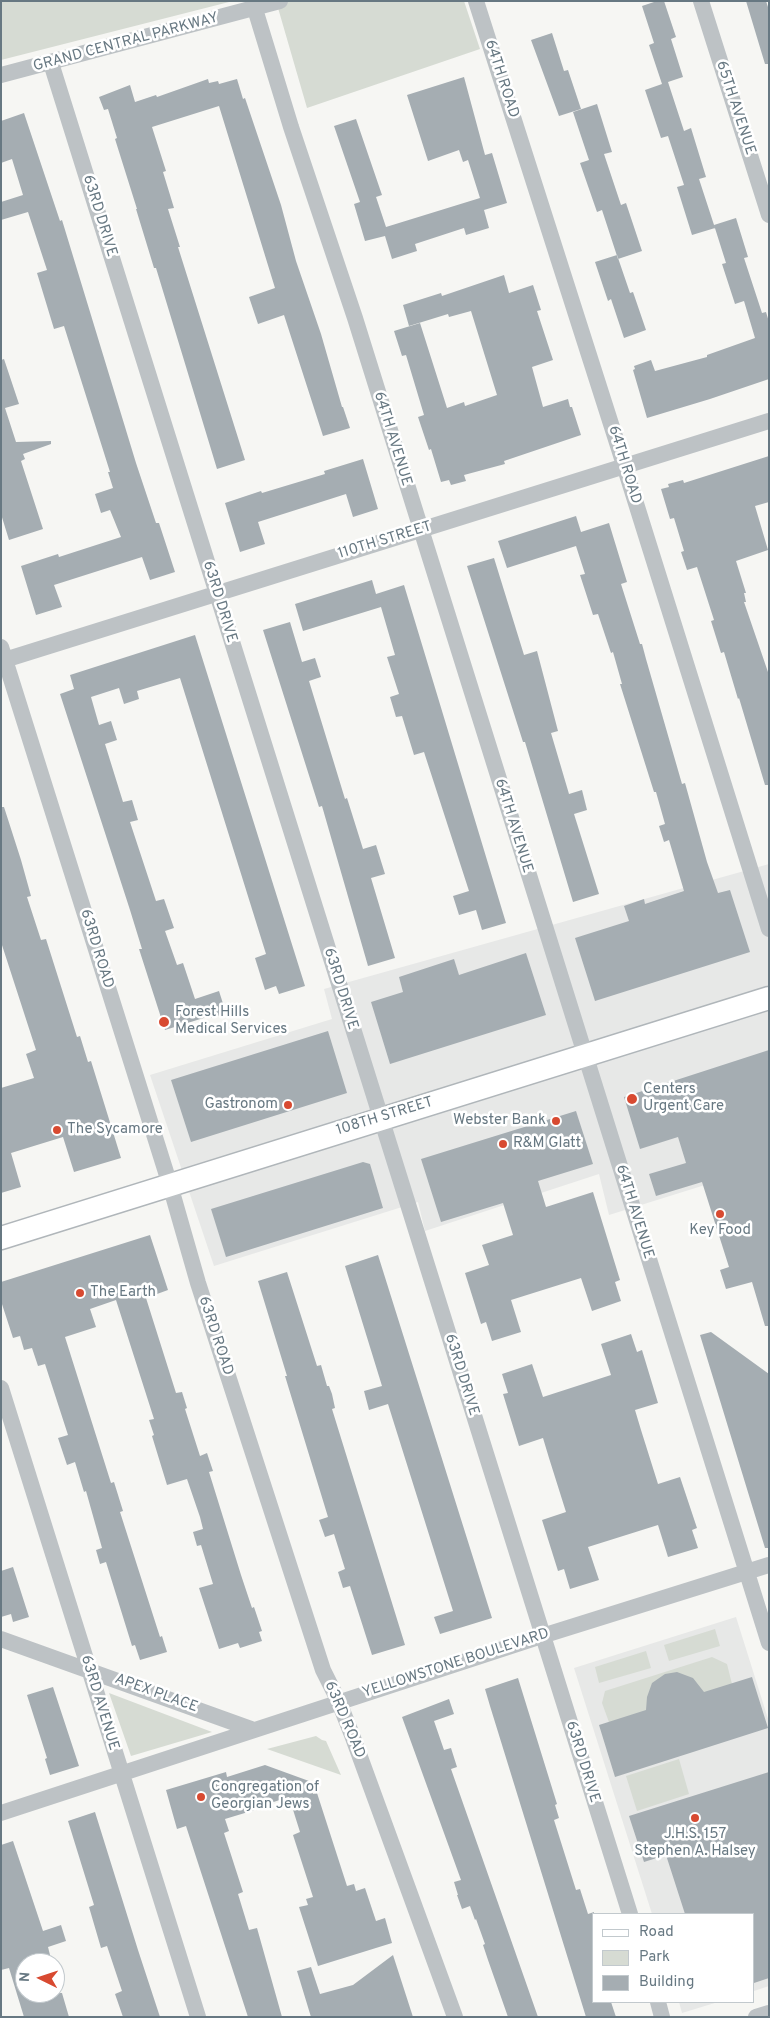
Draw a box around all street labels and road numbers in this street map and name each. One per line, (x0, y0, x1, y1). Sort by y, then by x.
street label: GRAND CENTRAL PARKWAY (31, 10, 221, 76)
street label: 64TH ROAD (480, 38, 522, 120)
street label: 65TH AVENUE (711, 59, 759, 157)
street label: 63RD DRIVE (78, 173, 120, 259)
street label: 64TH AVENUE (369, 390, 415, 488)
street label: 64TH ROAD (604, 424, 644, 506)
street label: 110TH STREET (336, 518, 434, 564)
street label: 63RD DRIVE (198, 559, 240, 645)
street label: 64TH AVENUE (490, 777, 536, 875)
street label: 63RD ROAD (75, 907, 117, 991)
street label: 63RD DRIVE (319, 946, 361, 1032)
street label: 108TH STREET (334, 1094, 436, 1140)
street label: 64TH AVENUE (611, 1163, 657, 1261)
street label: 63RD ROAD (194, 1294, 236, 1378)
street label: 63RD DRIVE (440, 1332, 482, 1418)
street label: YELLOWSTONE BOULEVARD (360, 1625, 552, 1703)
street label: 63RD AVENUE (76, 1653, 122, 1753)
street label: APEX PLACE (112, 1671, 200, 1717)
street label: 63RD ROAD (320, 1679, 368, 1761)
street label: 63RD DRIVE (561, 1719, 603, 1805)

